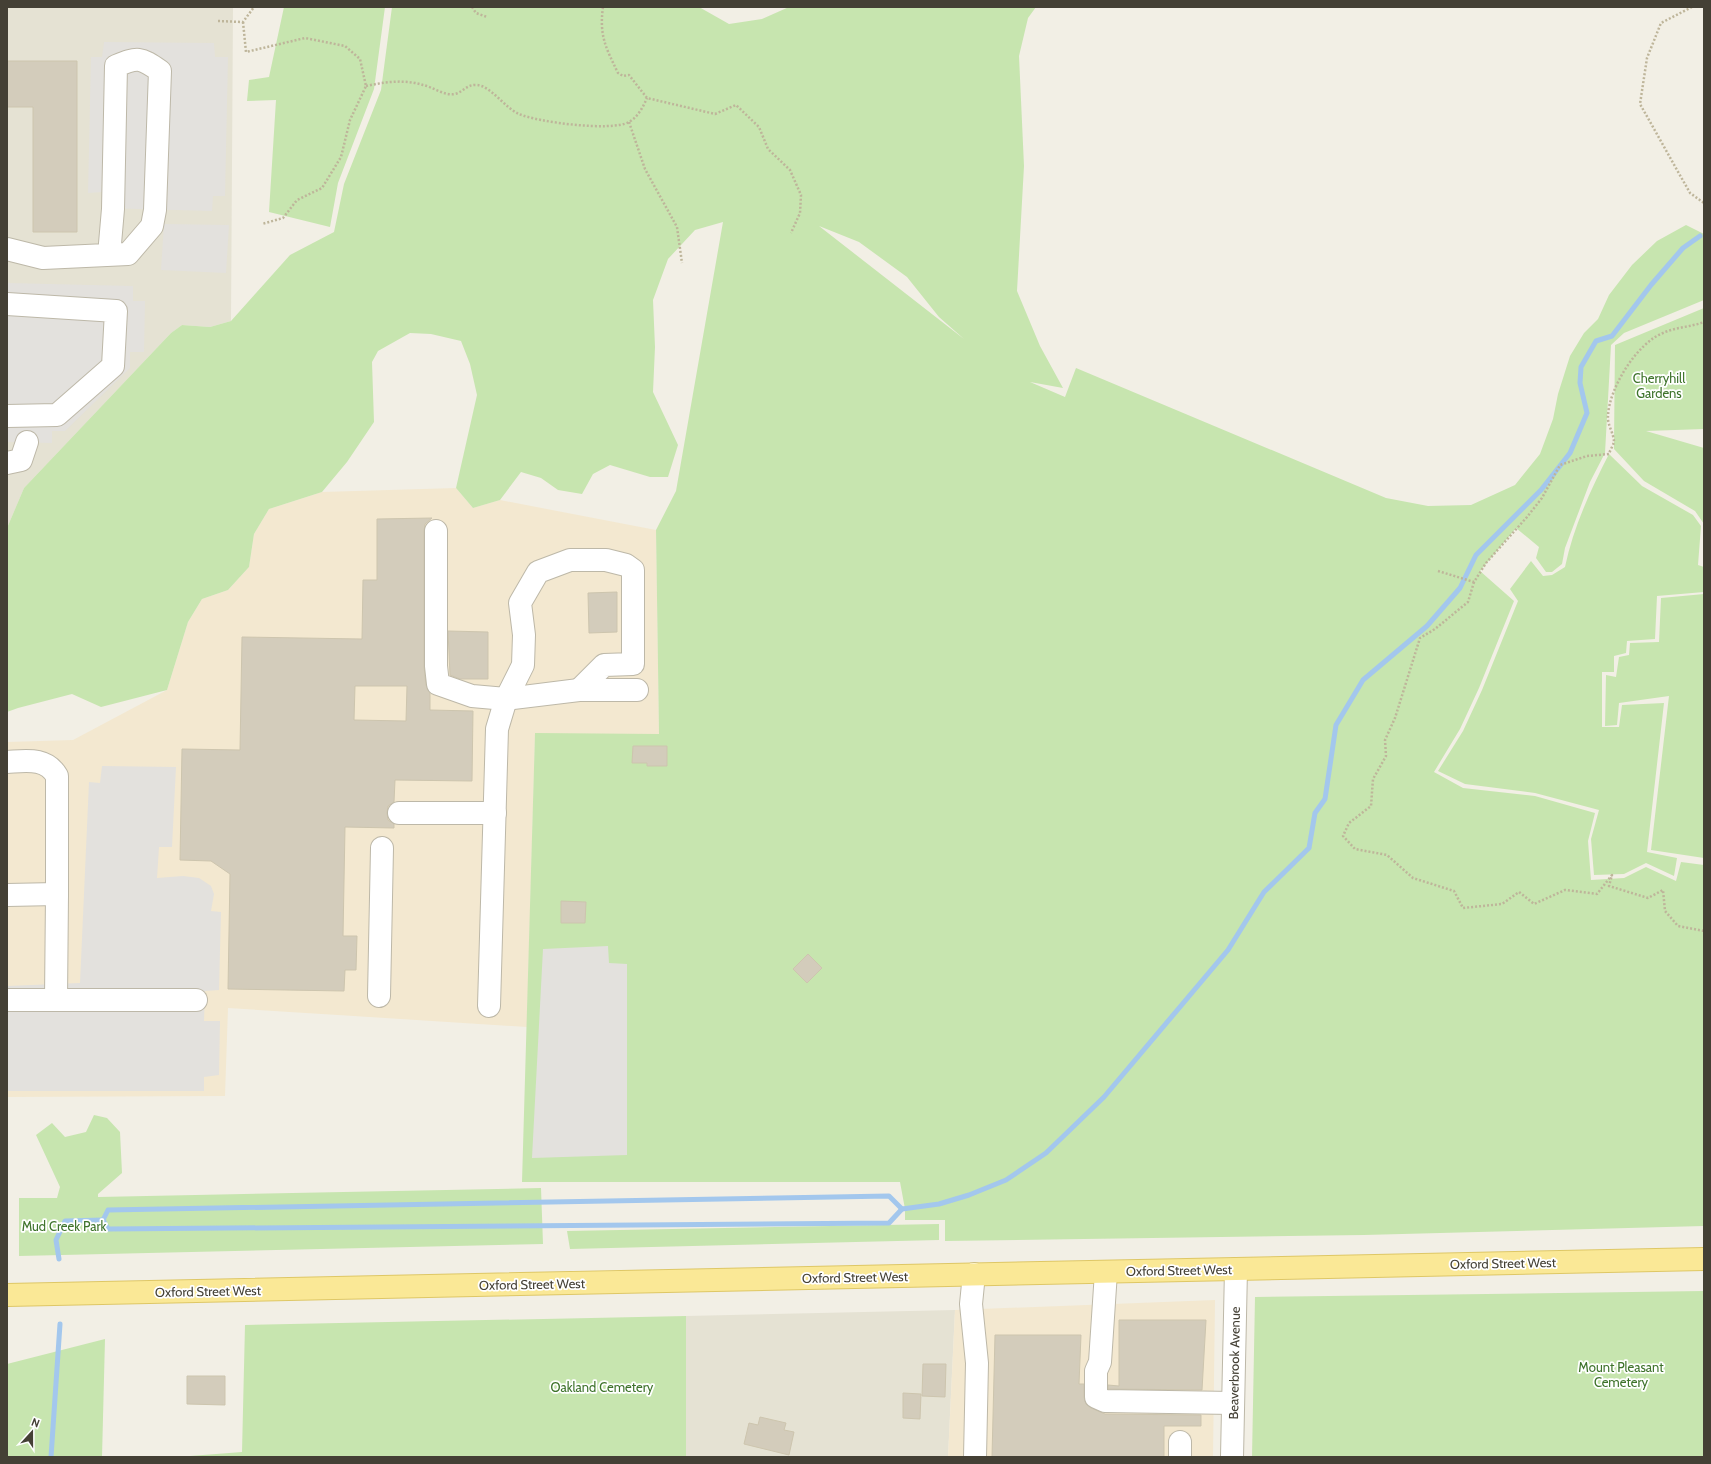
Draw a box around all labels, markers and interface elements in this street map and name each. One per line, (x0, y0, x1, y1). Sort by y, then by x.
park label: Cherryhill Gardens (1633, 370, 1685, 401)
park label: Mud Creek Park (22, 1218, 107, 1234)
street label: Oxford Street West (1450, 1254, 1557, 1272)
street label: Oxford Street West (1126, 1261, 1233, 1279)
street label: Oxford Street West (802, 1268, 909, 1286)
street label: Oxford Street West (479, 1275, 586, 1293)
street label: Oxford Street West (155, 1282, 262, 1300)
street label: Beaverbrook Avenue (1225, 1306, 1243, 1420)
park label: Mount Pleasant Cemetery (1578, 1359, 1664, 1390)
park label: Oakland Cemetery (551, 1379, 654, 1395)
north arrow (12, 1412, 52, 1452)
text: N (29, 1415, 42, 1431)

